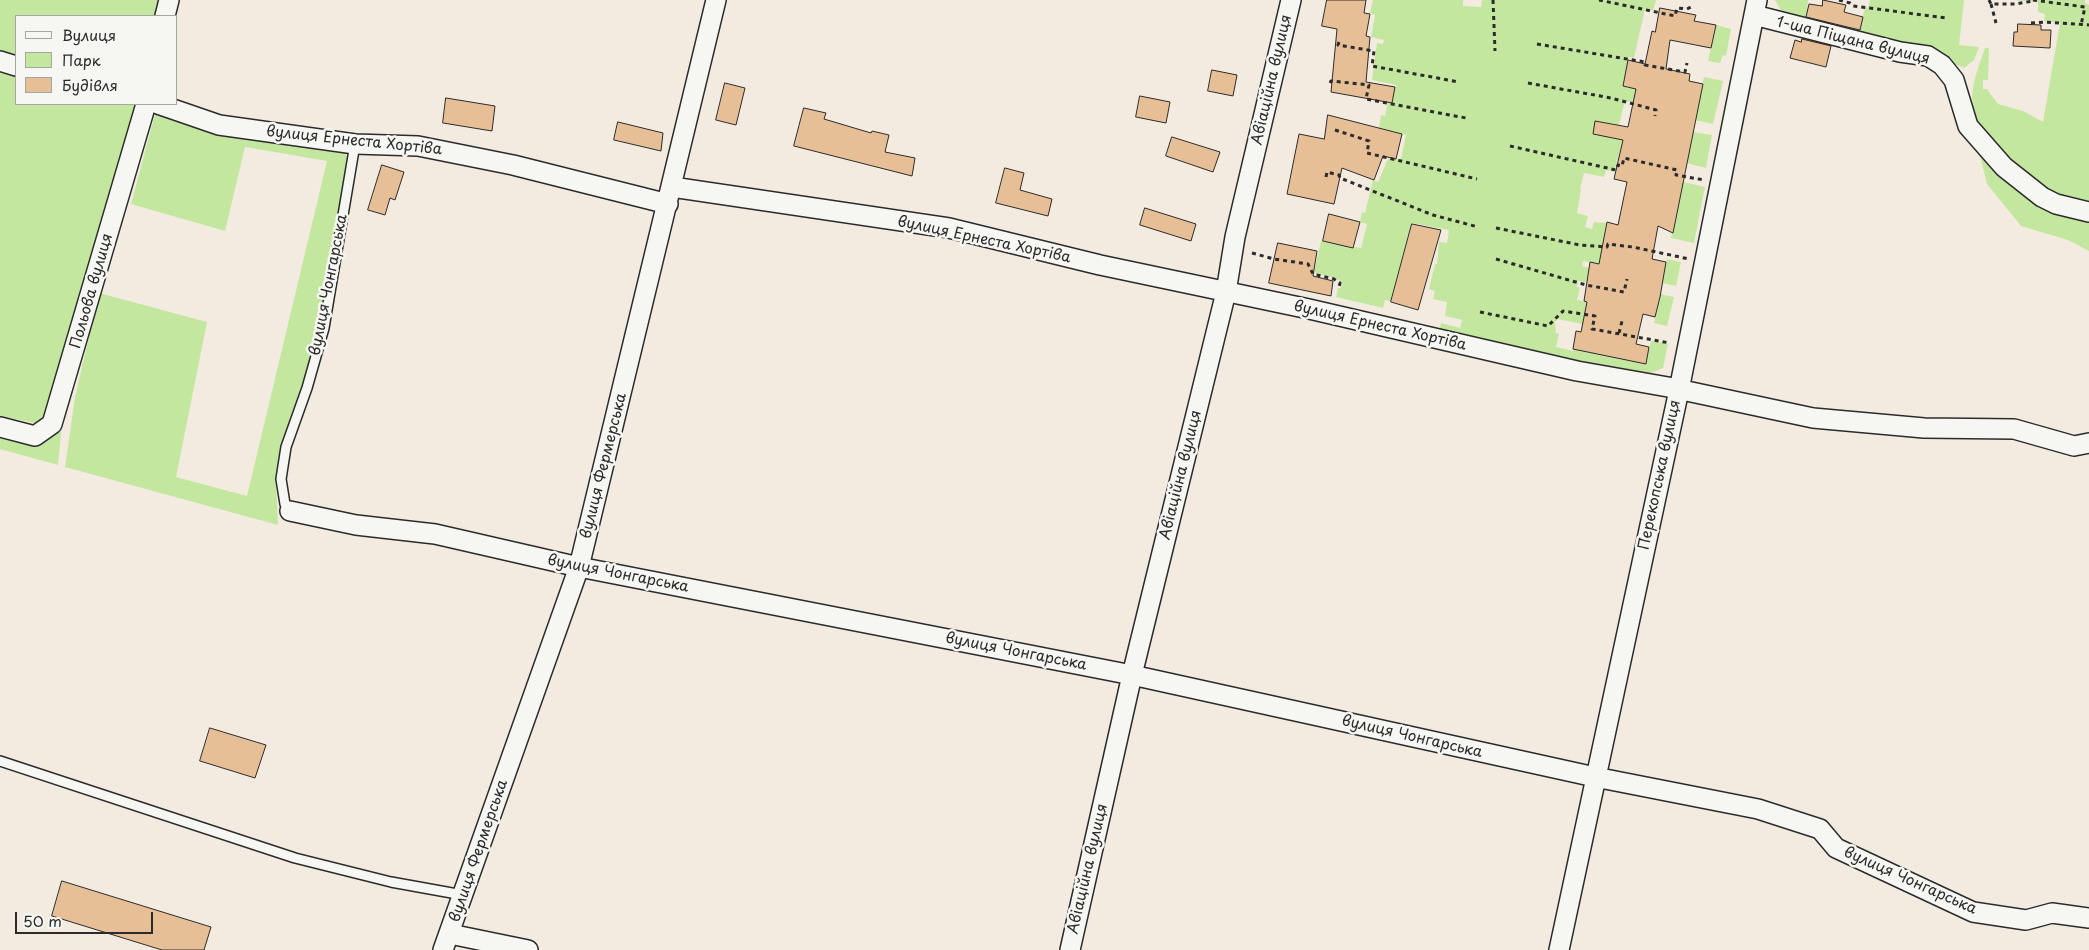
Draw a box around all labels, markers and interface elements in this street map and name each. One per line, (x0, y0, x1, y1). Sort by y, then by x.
street label: Авіаційна вулиця (1248, 13, 1296, 147)
street label: 1-ша Піщана вулиця (1774, 13, 1932, 69)
legend (15, 15, 178, 105)
text: Вулиця (62, 23, 116, 46)
text: Парк (62, 48, 101, 71)
text: Будівля (62, 73, 118, 96)
street label: вулиця Ернеста Хортіва (265, 123, 443, 159)
street label: вулиця Чонгарська (306, 213, 352, 357)
street label: вулиця Ернеста Хортіва (896, 213, 1072, 267)
street label: Польова вулиця (67, 232, 117, 350)
street label: вулиця Ернеста Хортіва (1292, 297, 1468, 355)
street label: вулиця Фермерська (577, 391, 631, 541)
street label: Перекопська вулиця (1635, 398, 1685, 552)
street label: Авіаційна вулиця (1156, 408, 1206, 542)
street label: вулиця Чонгарська (546, 551, 690, 597)
street label: вулиця Чонгарська (944, 629, 1088, 675)
street label: вулиця Чонгарська (1340, 712, 1484, 762)
street label: вулиця Фермерська (446, 777, 512, 925)
street label: Авіаційна вулиця (1064, 802, 1112, 936)
street label: вулиця Чонгарська (1841, 844, 1979, 918)
scale bar (18, 902, 155, 934)
text: 50 m (23, 909, 62, 932)

